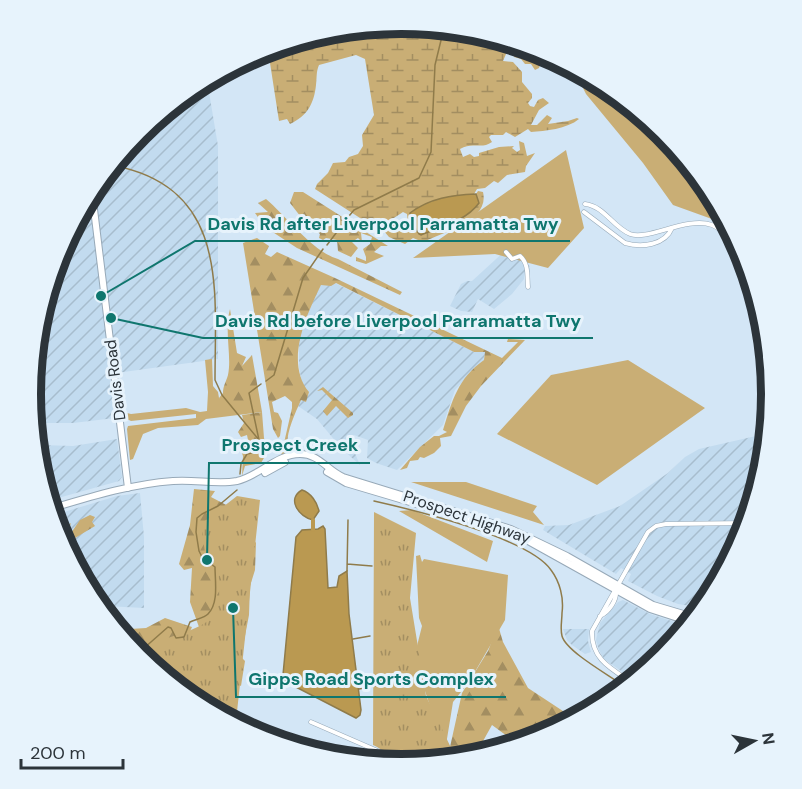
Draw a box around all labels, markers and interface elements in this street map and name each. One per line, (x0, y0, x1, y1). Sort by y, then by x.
callout: Davis Rd after Liverpool Parramatta Twy (195, 205, 570, 241)
text: Davis Rd after Liverpool Parramatta Twy (207, 212, 559, 236)
callout: Davis Rd before Liverpool Parramatta Twy (203, 302, 593, 338)
text: Davis Rd before Liverpool Parramatta Twy (215, 309, 581, 333)
street label: Davis Road (100, 338, 130, 422)
callout: Prospect Creek (209, 427, 370, 463)
text: Prospect Creek (222, 433, 359, 457)
street label: Prospect Highway (401, 485, 533, 549)
callout: Gipps Road Sports Complex (236, 661, 506, 697)
text: Gipps Road Sports Complex (248, 667, 494, 691)
north arrow (724, 711, 784, 771)
text: N (757, 731, 780, 746)
scale bar (21, 732, 123, 770)
text: 200 m (30, 741, 86, 765)

